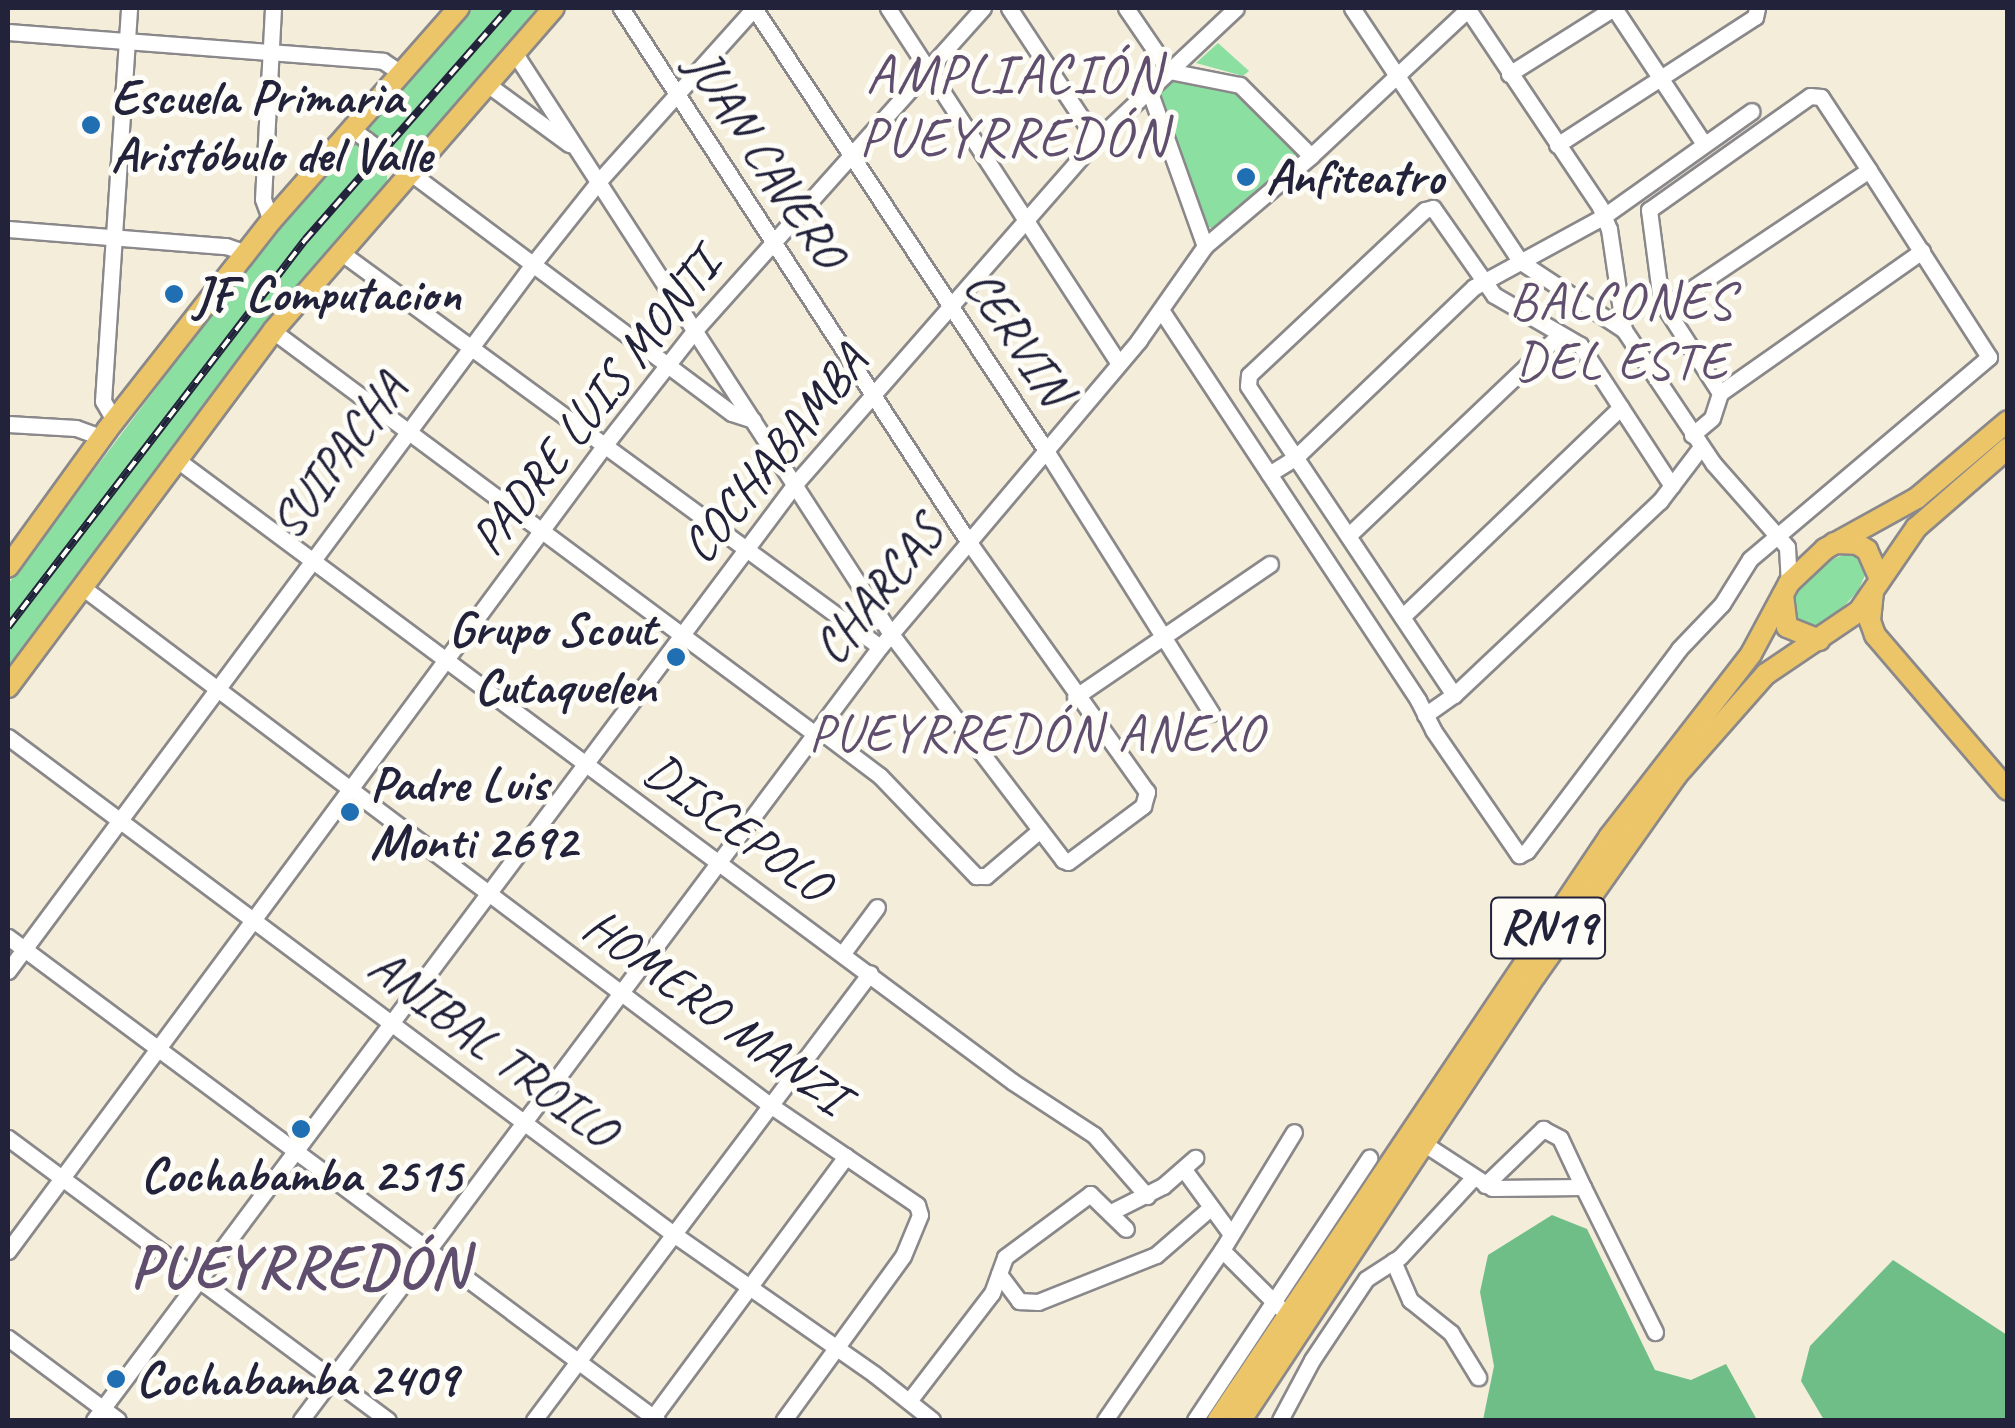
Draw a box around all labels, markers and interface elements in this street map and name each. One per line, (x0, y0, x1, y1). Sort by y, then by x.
street label: JUAN CAVERO (673, 38, 859, 280)
district label: AMPLIACIÓN PUEYRREDÓN (858, 41, 1170, 170)
place label: Escuela Primaria Aristóbulo del Valle (111, 66, 432, 184)
marker: Escuela Primaria Aristóbulo del Valle (80, 114, 102, 136)
place label: Anfiteatro (1266, 147, 1443, 207)
marker: Anfiteatro (1235, 166, 1257, 188)
street label: PADRE LUIS MONTI (458, 238, 732, 566)
street label: CERVIN (951, 259, 1085, 415)
place label: JF Computacion (194, 264, 460, 324)
district label: BALCONES DEL ESTE (1509, 271, 1735, 393)
marker: JF Computacion (163, 283, 185, 305)
street label: COCHABAMBA (668, 333, 880, 575)
street label: SUIPACHA (256, 361, 420, 551)
street label: CHARCAS (800, 504, 956, 676)
place label: Grupo Scout Cutaquelen (451, 598, 656, 716)
marker: Grupo Scout Cutaquelen (665, 646, 687, 668)
district label: PUEYRREDÓN ANEXO (807, 703, 1267, 765)
street label: DISCEPOLO (633, 740, 843, 914)
place label: Padre Luis Monti 2692 (370, 753, 576, 870)
marker: Padre Luis Monti 2692 (339, 801, 361, 823)
road number: RN19 (1488, 885, 1608, 971)
street label: HOMERO MANZI (573, 895, 859, 1127)
street label: ANIBAL TROILO (357, 935, 629, 1161)
marker: Cochabamba 2515 (290, 1118, 312, 1140)
place label: Cochabamba 2515 (141, 1145, 461, 1205)
district label: PUEYRREDÓN (130, 1230, 470, 1302)
place label: Cochabamba 2409 (136, 1349, 457, 1409)
marker: Cochabamba 2409 (105, 1368, 127, 1390)

